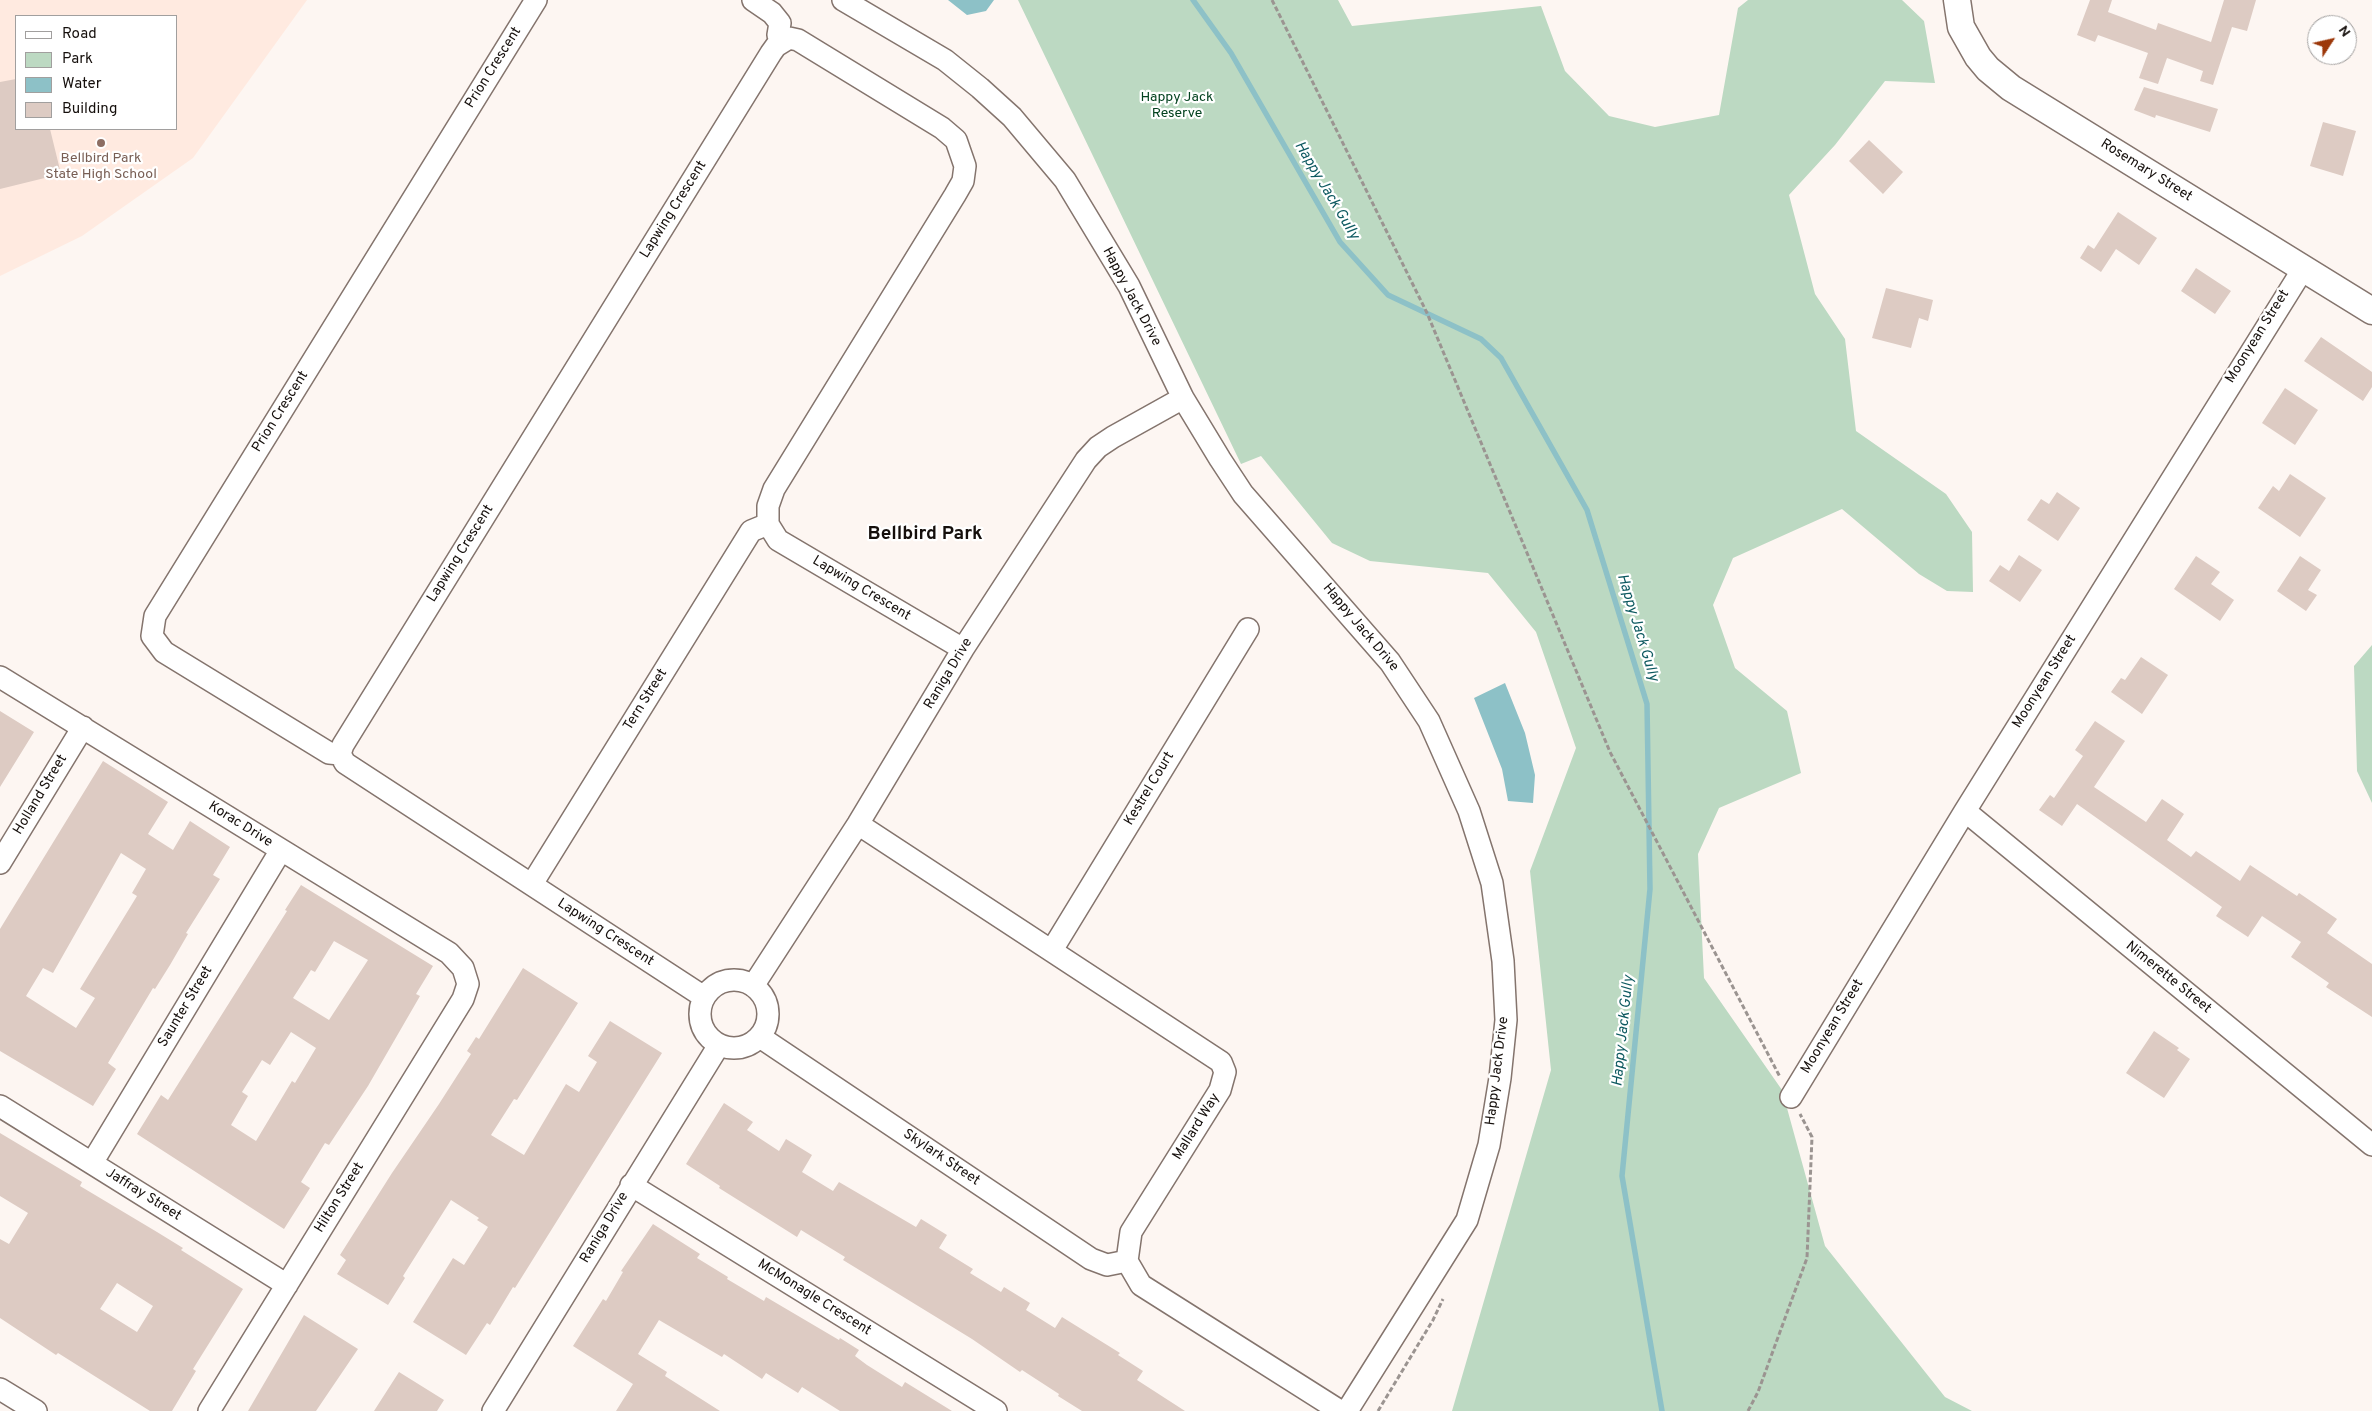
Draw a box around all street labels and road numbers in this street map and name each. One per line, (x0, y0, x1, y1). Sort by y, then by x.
street label: Prion Crescent (462, 24, 526, 112)
street label: Rosemary Street (2097, 136, 2195, 206)
street label: Lapwing Crescent (637, 158, 711, 262)
street label: Happy Jack Drive (1098, 245, 1164, 349)
street label: Moonyean Street (2223, 287, 2293, 387)
street label: Prion Crescent (249, 368, 313, 456)
street label: Lapwing Crescent (424, 502, 498, 606)
street label: Lapwing Crescent (809, 553, 913, 625)
street label: Happy Jack Drive (1318, 581, 1402, 675)
street label: Moonyean Street (2010, 632, 2080, 732)
street label: Raniga Drive (921, 635, 977, 713)
street label: Tern Street (620, 666, 672, 734)
street label: Kestrel Court (1121, 749, 1179, 829)
street label: Holland Street (11, 752, 71, 838)
street label: Korac Drive (205, 799, 275, 851)
street label: Lapwing Crescent (554, 896, 656, 970)
street label: Nimerette Street (2122, 938, 2214, 1018)
street label: Saunter Street (155, 963, 217, 1051)
street label: Moonyean Street (1798, 977, 1868, 1077)
street label: Happy Jack Drive (1483, 1016, 1513, 1126)
street label: Mallard Way (1170, 1091, 1224, 1163)
street label: Skylark Street (899, 1126, 983, 1190)
street label: Hilton Street (312, 1160, 368, 1236)
street label: Jaffray Street (102, 1165, 184, 1225)
street label: Raniga Drive (577, 1189, 633, 1267)
street label: McMonagle Crescent (754, 1256, 874, 1340)

